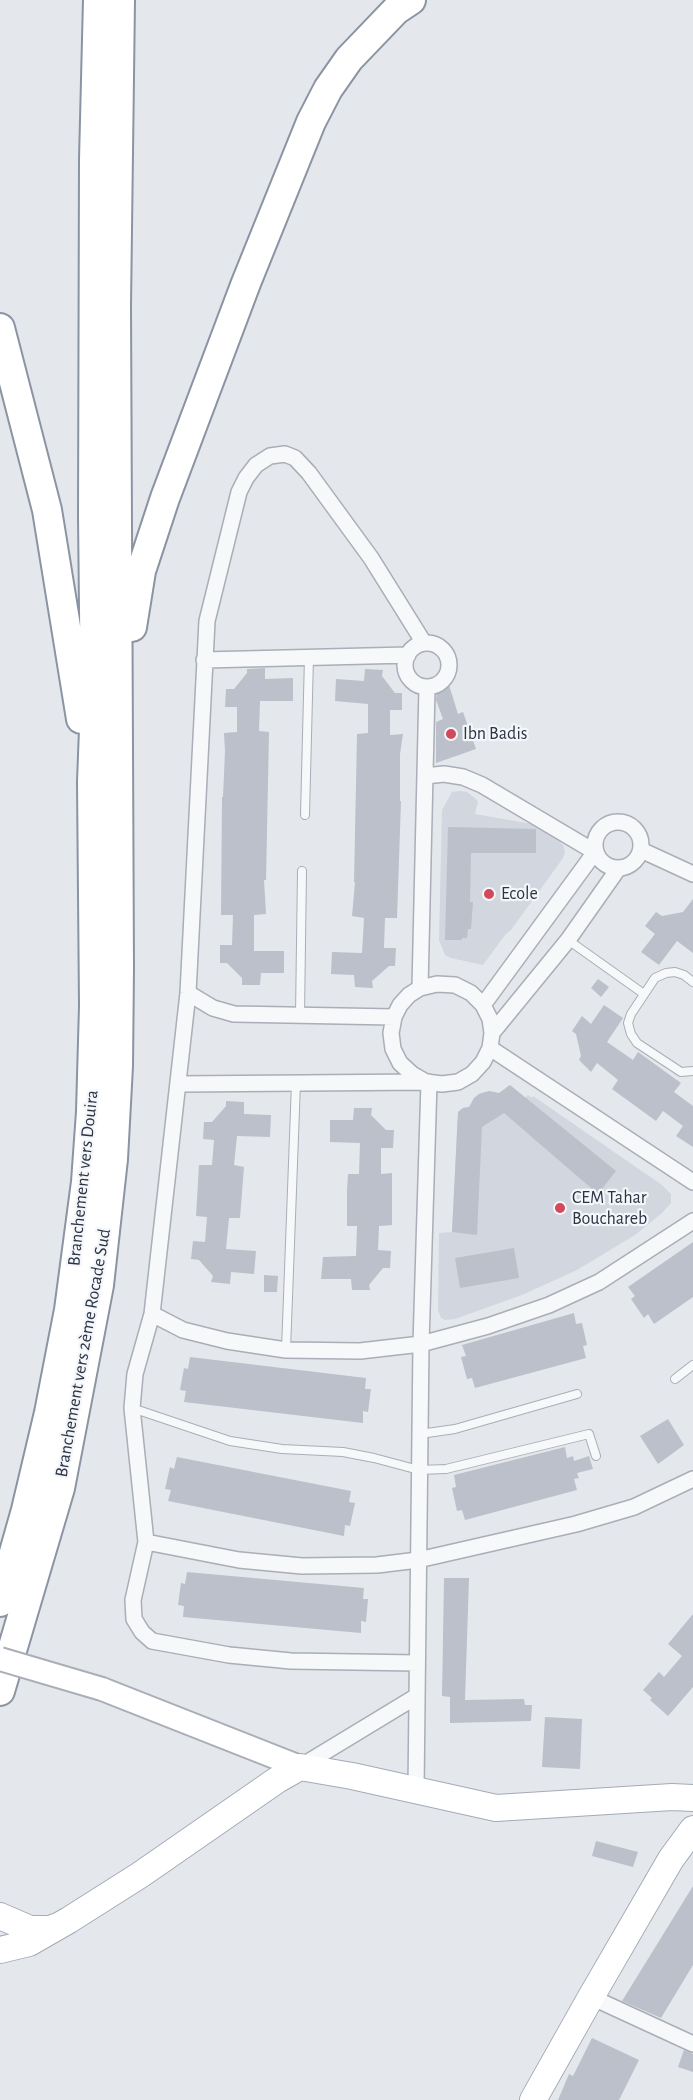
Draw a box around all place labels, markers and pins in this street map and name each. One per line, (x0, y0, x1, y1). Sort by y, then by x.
place label: Ibn Badis (463, 723, 527, 745)
marker: Ibn Badis (444, 727, 458, 741)
place label: Ecole (501, 883, 538, 905)
marker: Ecole (482, 887, 496, 901)
place label: CEM Tahar Bouchareb (572, 1187, 647, 1230)
marker: CEM Tahar Bouchareb (553, 1201, 567, 1215)

